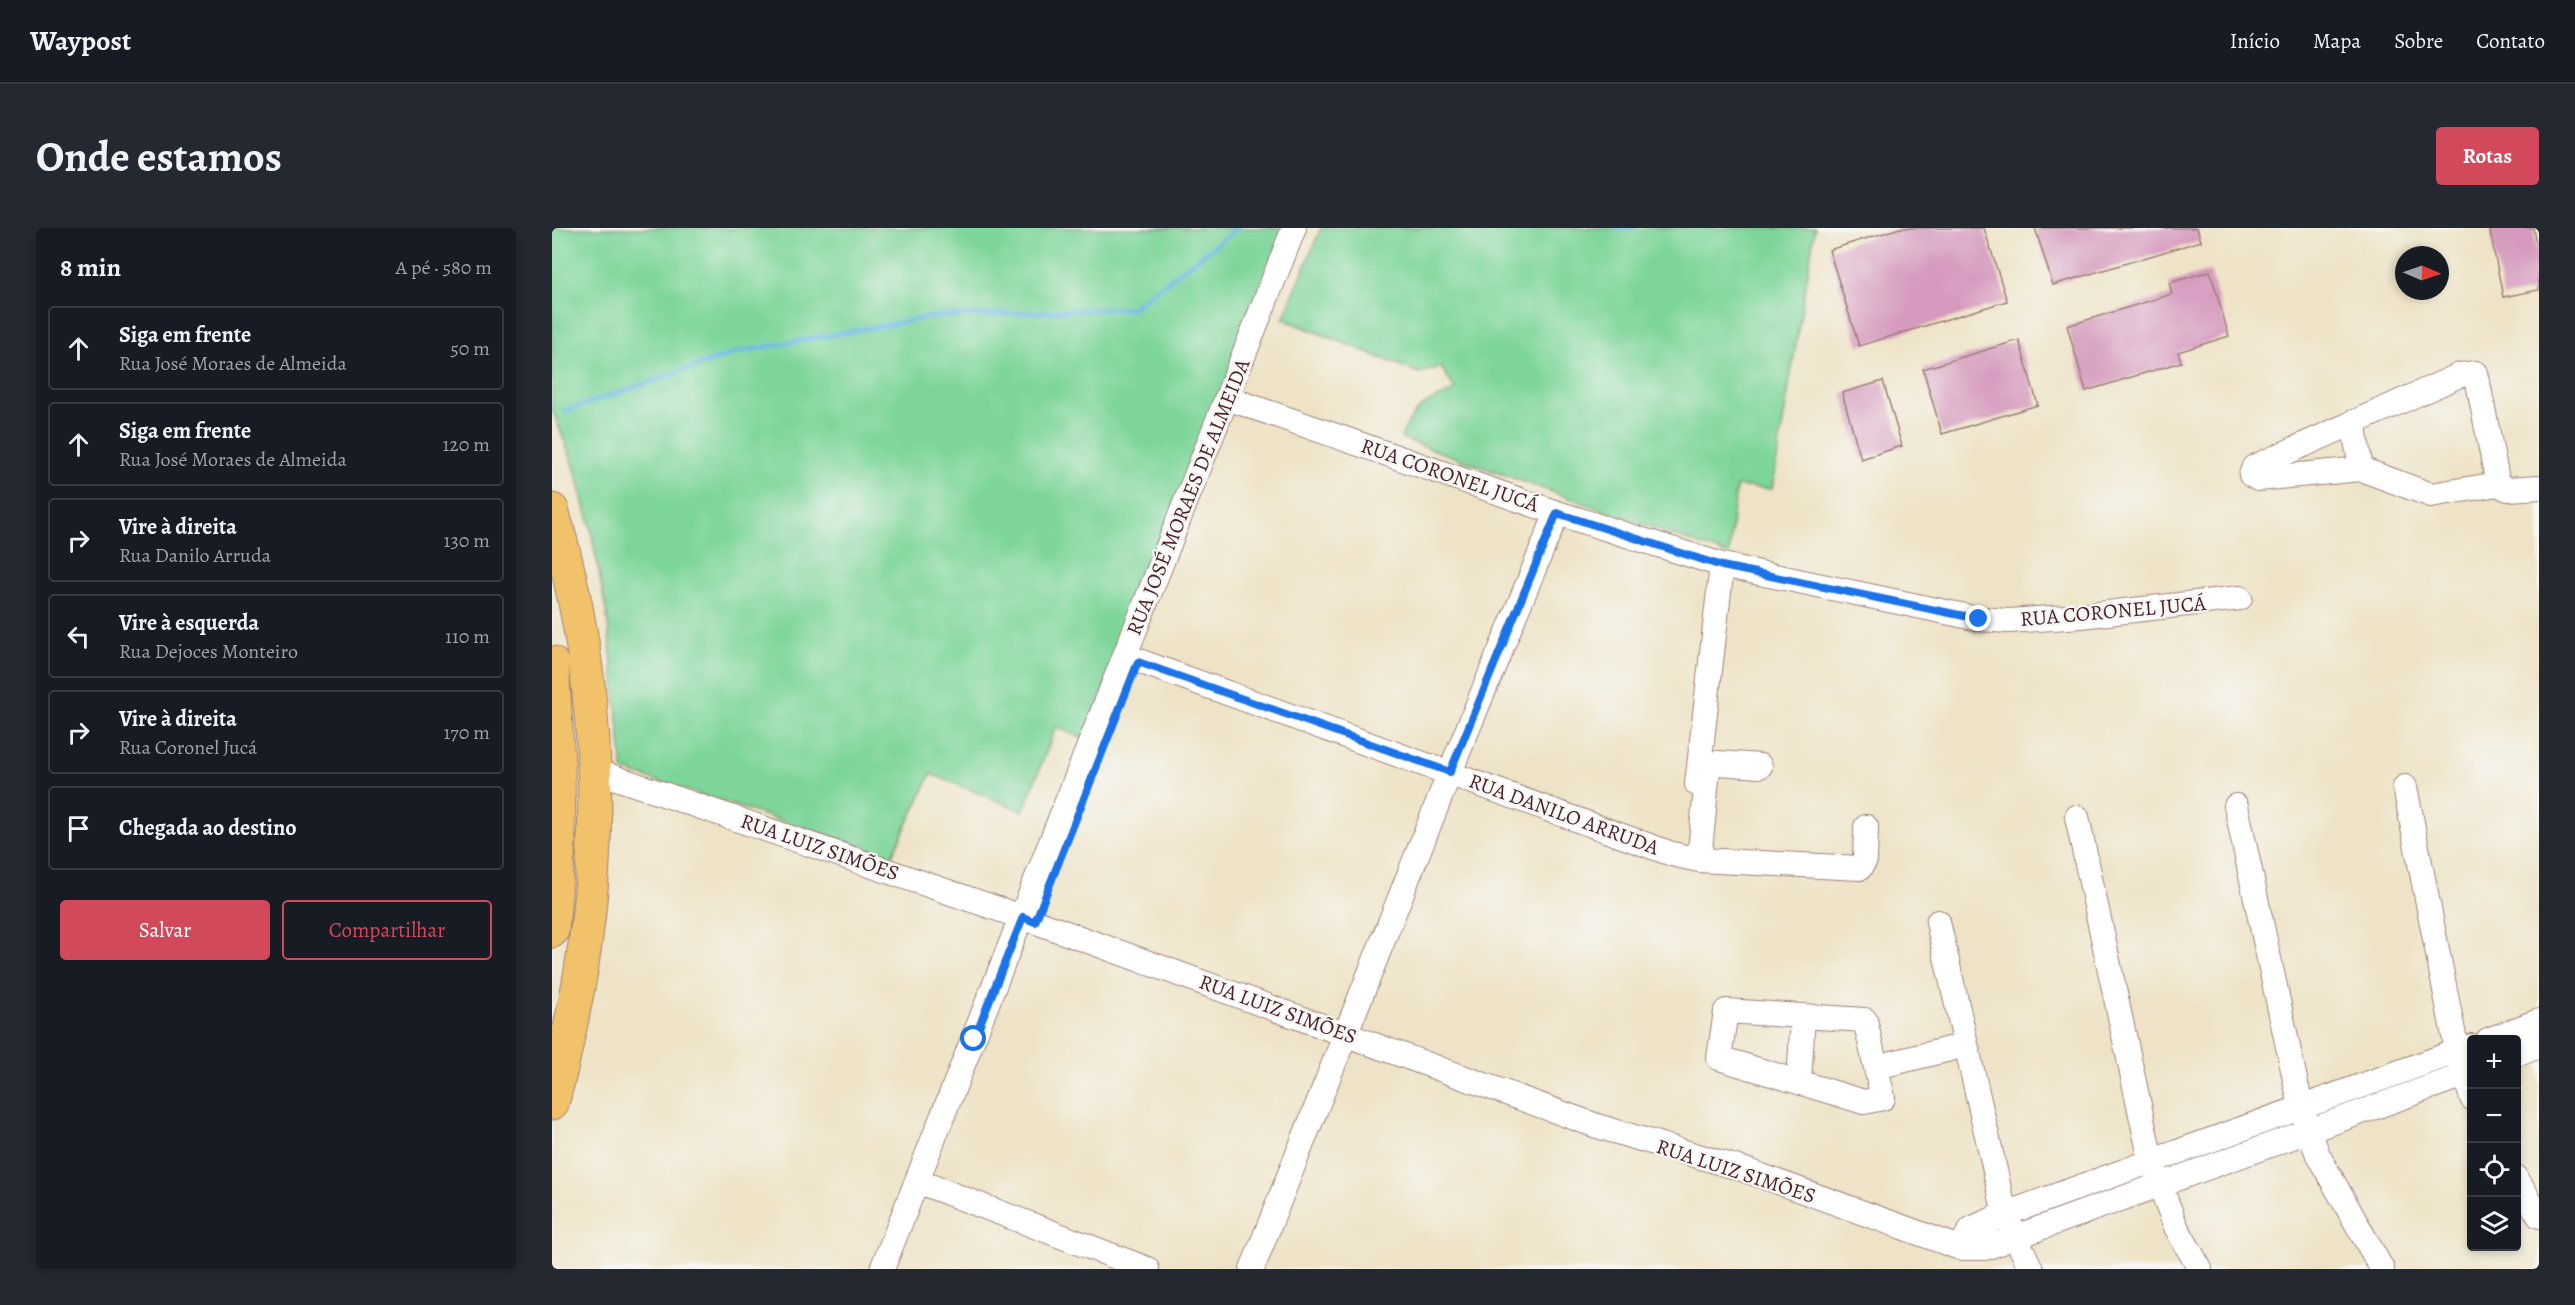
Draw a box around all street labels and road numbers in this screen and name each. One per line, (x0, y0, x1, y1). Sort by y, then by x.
street label: RUA JOSÉ MORAES DE ALMEIDA (1120, 354, 1257, 639)
street label: RUA CORONEL JUCÁ (1357, 431, 1543, 519)
street label: RUA CORONEL JUCÁ (2019, 589, 2208, 633)
street label: RUA DANILO ARRUDA (1465, 767, 1664, 862)
street label: RUA LUIZ SIMÕES (737, 807, 903, 887)
street label: RUA LUIZ SIMÕES (1195, 967, 1361, 1051)
street label: RUA LUIZ SIMÕES (1653, 1132, 1819, 1210)

